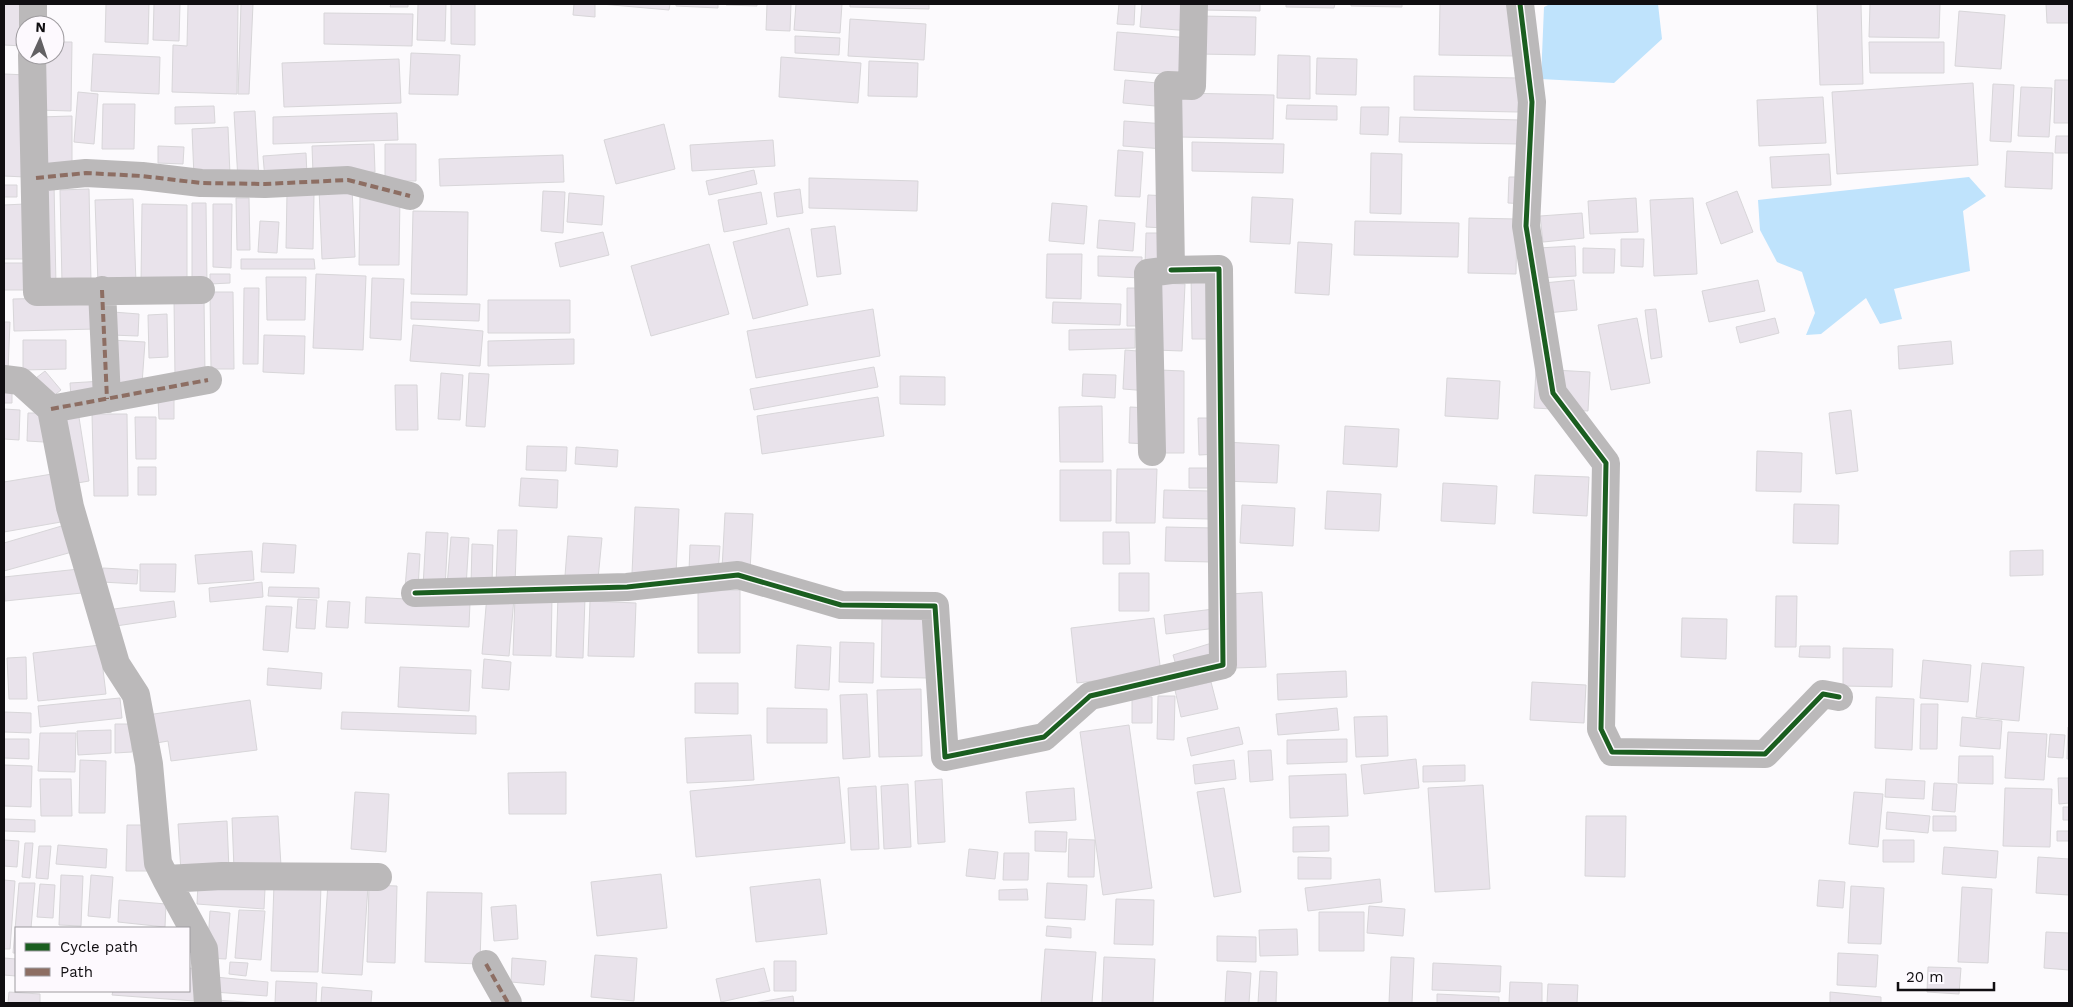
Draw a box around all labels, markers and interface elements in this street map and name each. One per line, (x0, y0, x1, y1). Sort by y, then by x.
north arrow (15, 15, 65, 65)
text: N (35, 19, 46, 35)
legend (15, 927, 190, 992)
text: Cycle path (60, 938, 138, 956)
scale bar (1898, 960, 1994, 992)
text: Path (60, 963, 93, 981)
text: 20 m (1906, 968, 1944, 986)

